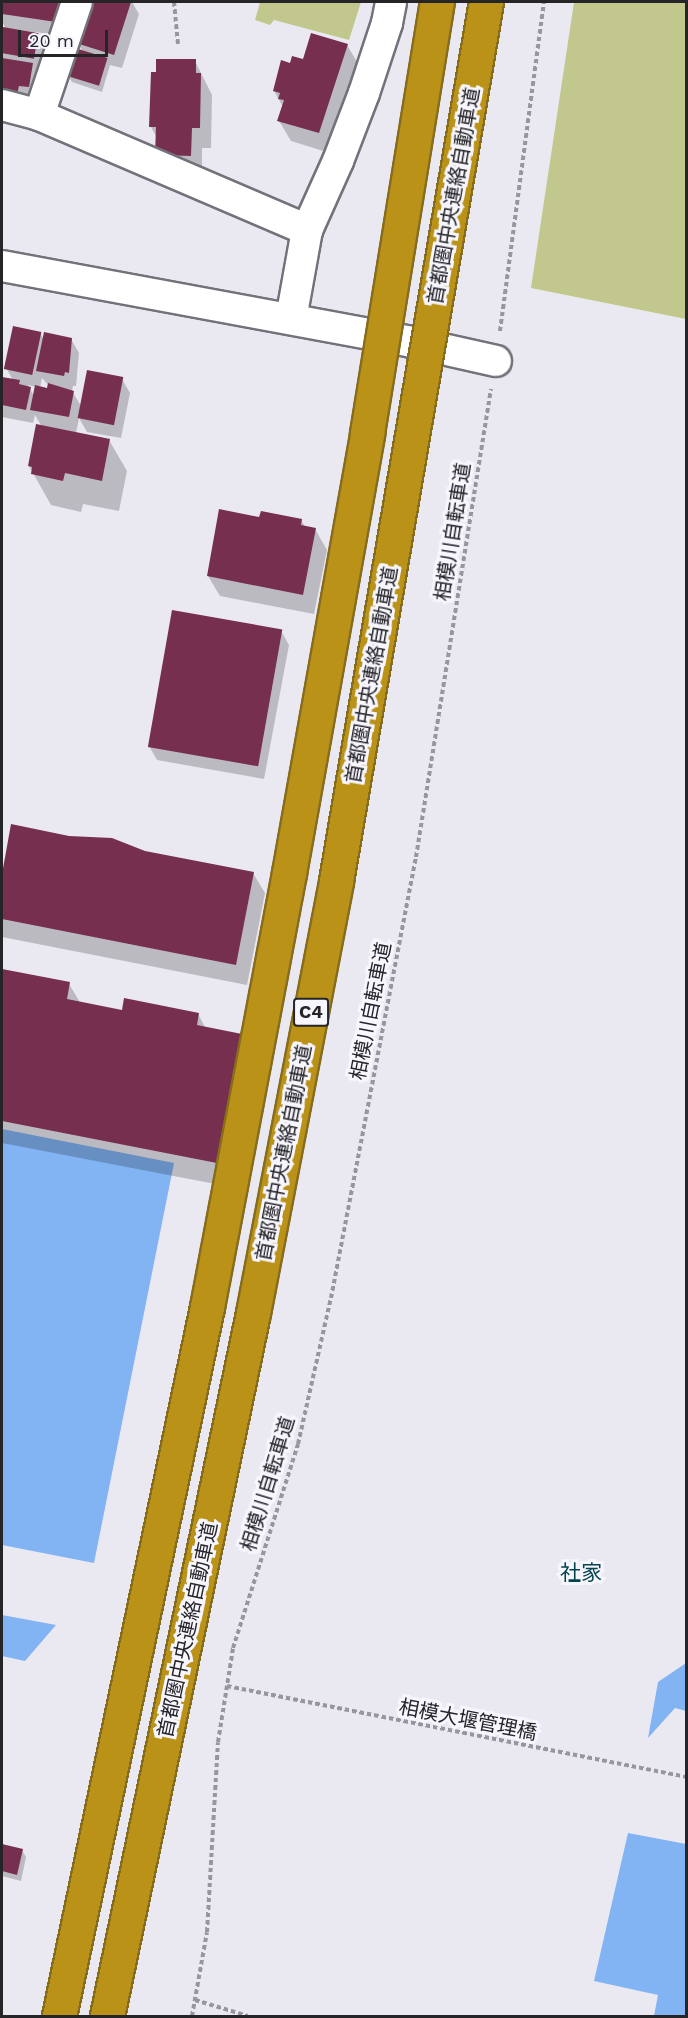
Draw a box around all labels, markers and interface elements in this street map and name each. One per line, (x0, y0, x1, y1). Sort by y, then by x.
scale bar (21, 18, 111, 56)
text: 20 m (29, 30, 74, 51)
street label: 首都圏中央連絡自動車道 (423, 86, 485, 306)
street label: 相模川自転車道 (430, 461, 476, 603)
street label: 首都圏中央連絡自動車道 (341, 565, 403, 785)
street label: 相模川自転車道 (346, 940, 396, 1082)
road number: C4 (293, 997, 329, 1027)
street label: 首都圏中央連絡自動車道 (251, 1043, 317, 1263)
street label: 相模川自転車道 (236, 1414, 300, 1554)
street label: 首都圏中央連絡自動車道 (153, 1520, 223, 1740)
district label: 社家 (560, 1560, 602, 1586)
street label: 相模大堰管理橋 (397, 1695, 539, 1745)

